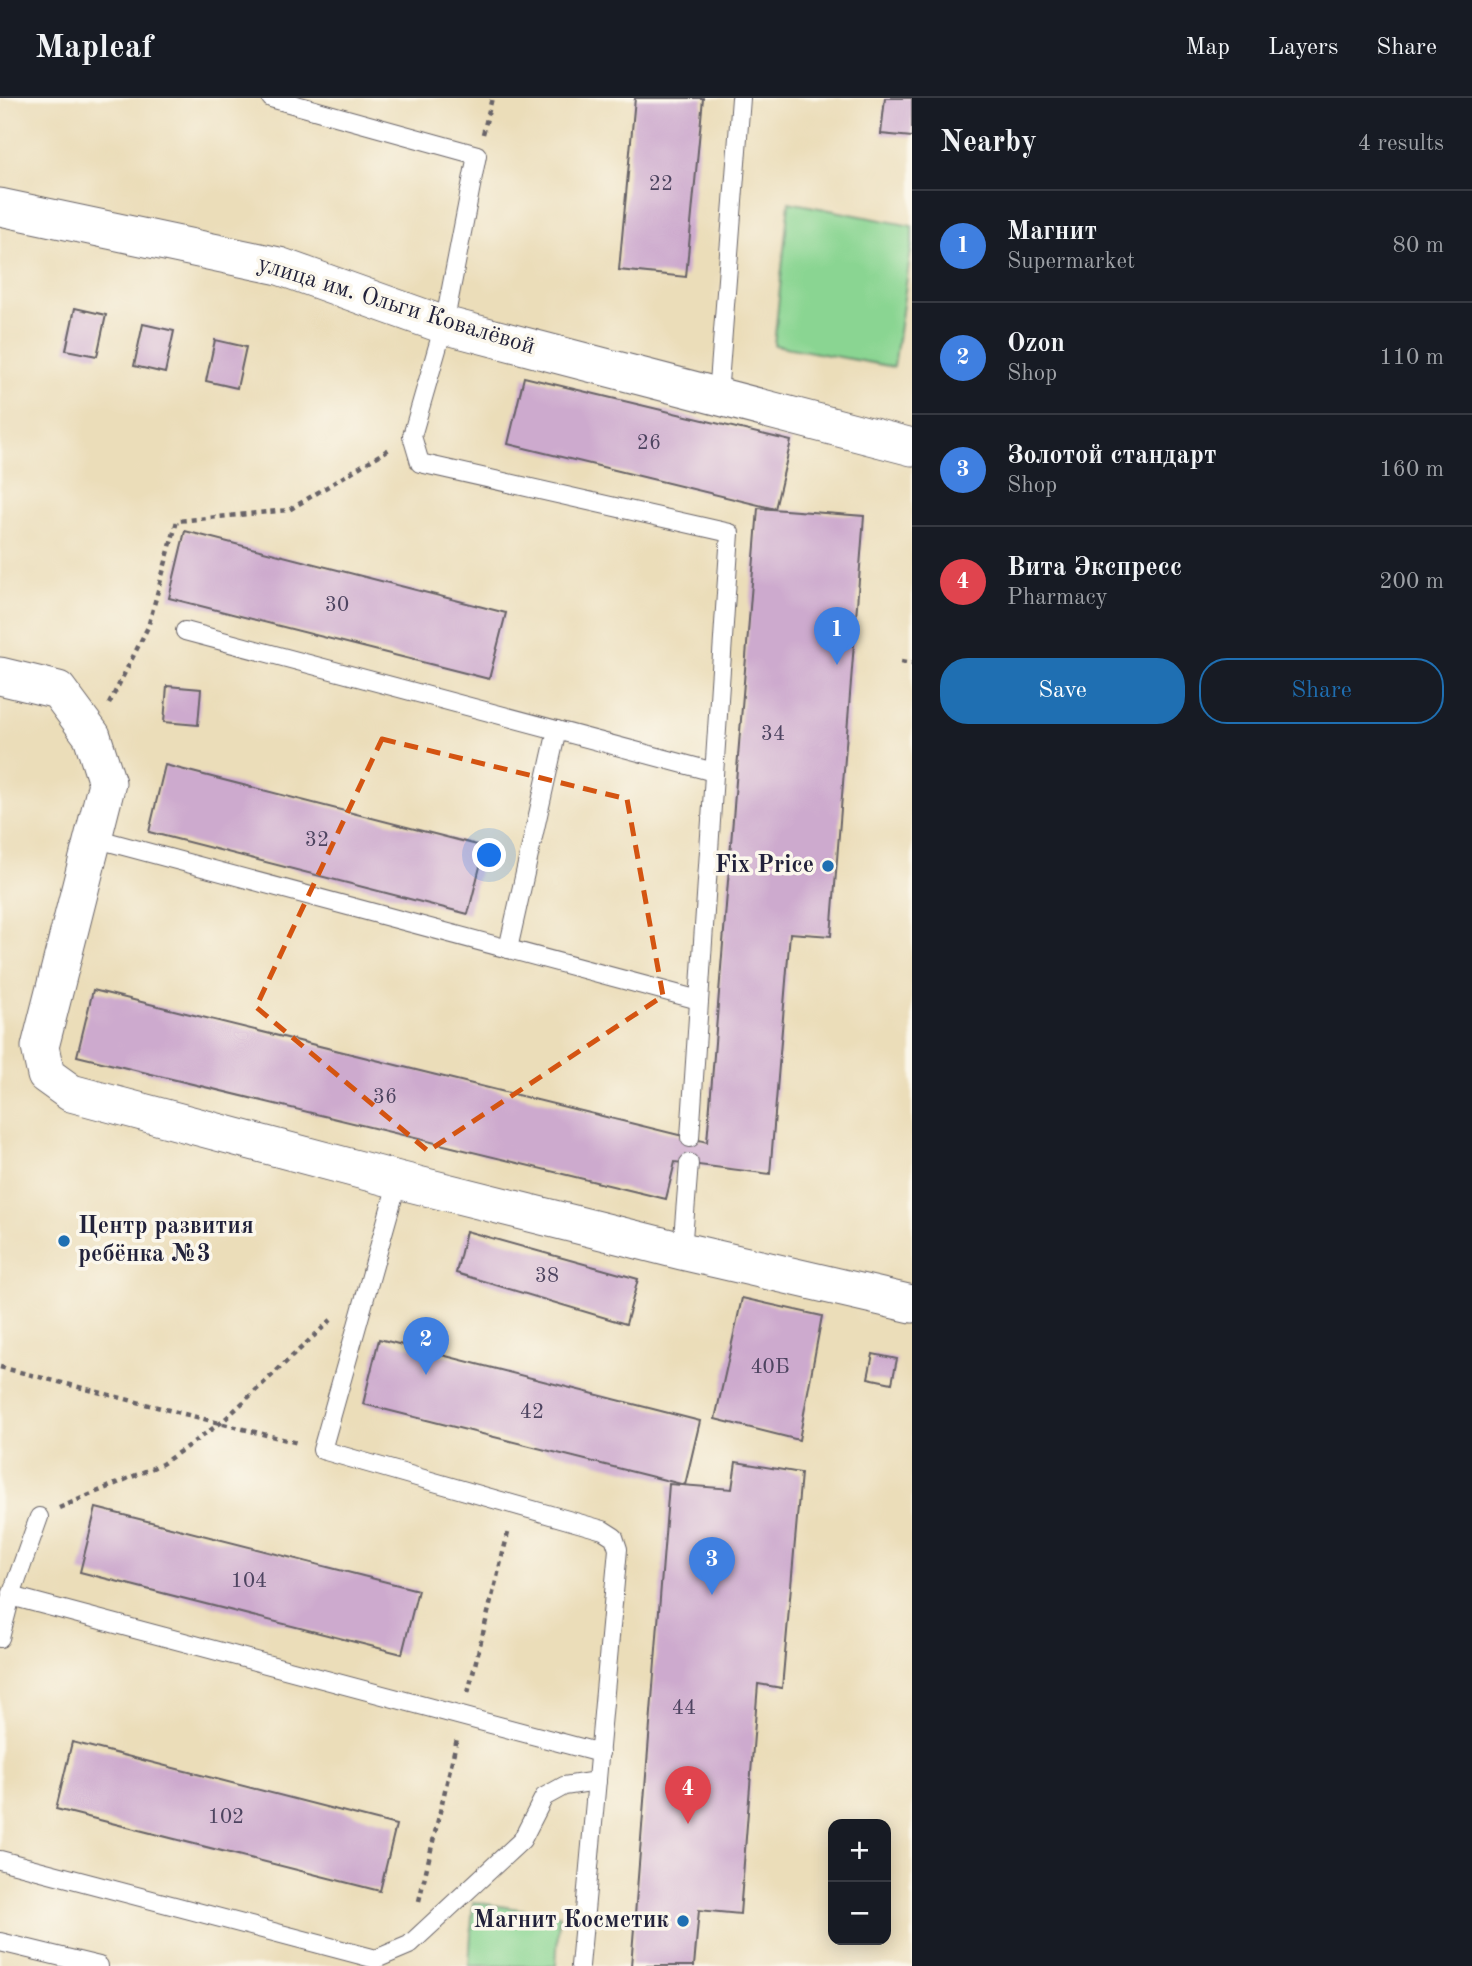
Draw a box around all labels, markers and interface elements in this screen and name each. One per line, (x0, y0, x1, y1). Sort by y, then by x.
text: Mapleaf (35, 32, 153, 65)
text: Map (1186, 36, 1230, 60)
text: Layers (1268, 36, 1338, 60)
text: Share (1376, 36, 1437, 60)
text: Nearby (940, 128, 1037, 158)
text: 4 results (1358, 132, 1444, 155)
house number: 22 (649, 174, 673, 195)
text: Магнит (1007, 219, 1097, 245)
text: 1 (956, 234, 970, 257)
text: 80 m (1393, 234, 1444, 257)
text: Supermarket (1007, 250, 1135, 273)
street label: улица им. Ольги Ковалёвой (255, 252, 537, 360)
text: Ozon (1007, 331, 1065, 357)
text: 2 (956, 346, 970, 369)
text: 110 m (1379, 346, 1444, 369)
text: Shop (1007, 362, 1057, 385)
house number: 26 (637, 433, 661, 454)
text: Золотой стандарт (1007, 443, 1217, 469)
text: 3 (956, 458, 970, 481)
text: 160 m (1379, 458, 1444, 481)
text: Shop (1007, 474, 1057, 497)
text: Вита Экспресс (1007, 555, 1182, 581)
text: 4 (956, 570, 970, 593)
text: 200 m (1379, 570, 1444, 593)
text: Pharmacy (1007, 586, 1108, 609)
house number: 30 (325, 595, 349, 616)
pin: 1 (814, 607, 860, 665)
button: Save (940, 658, 1185, 724)
button: Share (1199, 658, 1444, 724)
house number: 34 (761, 724, 785, 745)
house number: 32 (305, 830, 329, 851)
your location (472, 838, 506, 872)
place label: Fix Price (715, 854, 814, 878)
marker: Fix Price (820, 858, 836, 874)
house number: 36 (373, 1087, 397, 1108)
place label: Центр развития ребёнка №3 (78, 1215, 254, 1267)
marker: Центр развития ребёнка №3 (56, 1233, 72, 1249)
house number: 38 (535, 1266, 559, 1287)
pin: 2 (403, 1317, 449, 1375)
house number: 40Б (750, 1357, 790, 1378)
house number: 42 (520, 1402, 544, 1423)
pin: 3 (689, 1537, 735, 1595)
house number: 104 (231, 1571, 267, 1592)
house number: 44 (672, 1698, 696, 1719)
pin: 4 (665, 1766, 711, 1824)
house number: 102 (208, 1807, 244, 1828)
map controls (828, 1819, 891, 1945)
button: + (828, 1819, 891, 1882)
button: − (828, 1882, 891, 1945)
place label: Магнит Косметик (474, 1909, 669, 1933)
marker: Магнит Косметик (675, 1913, 691, 1929)

